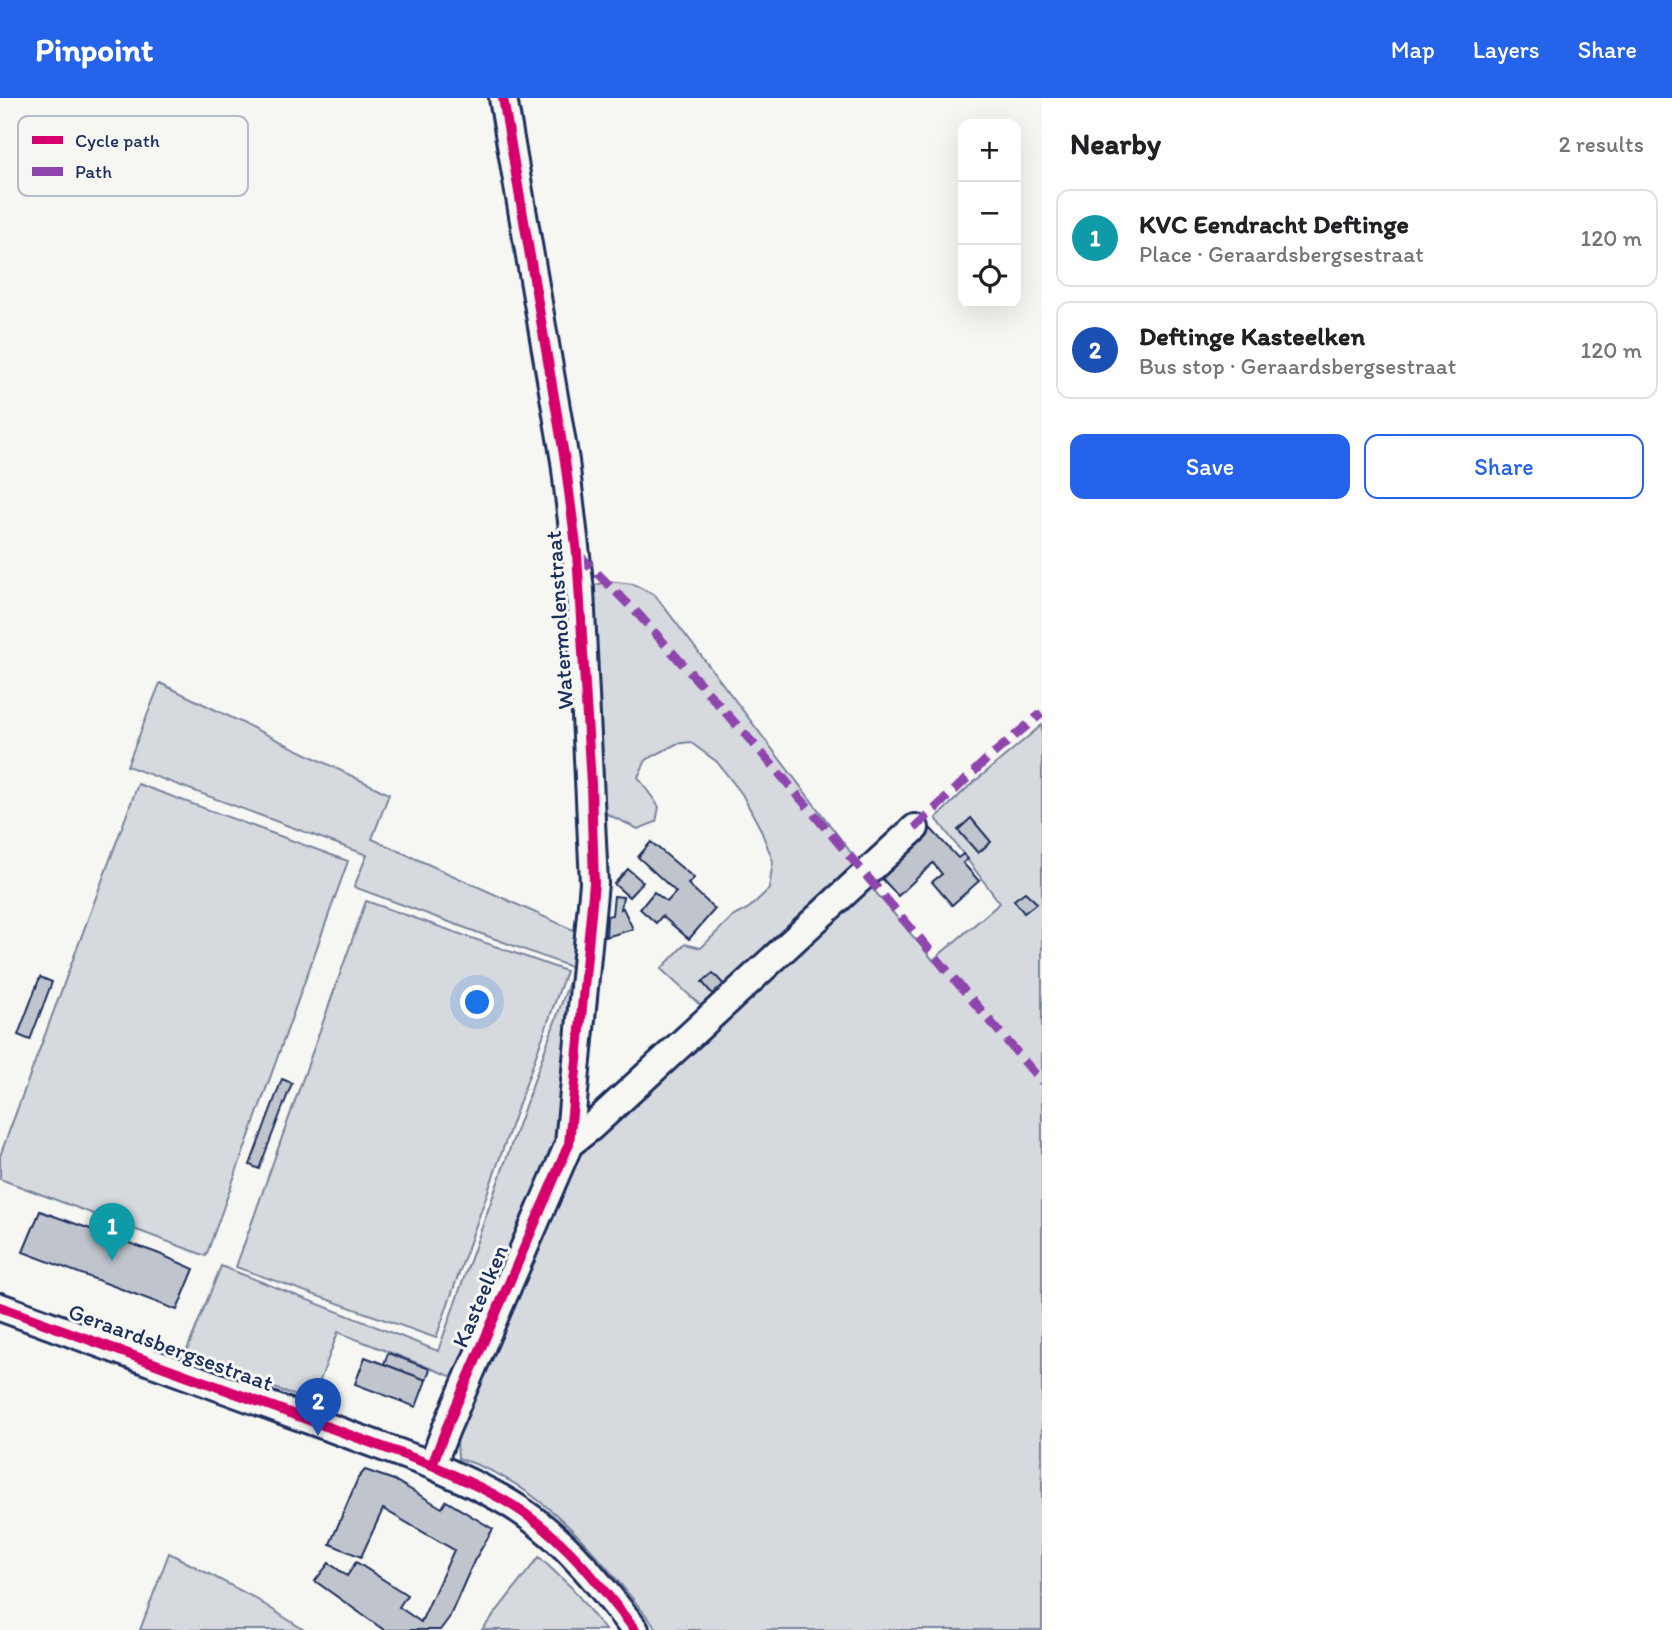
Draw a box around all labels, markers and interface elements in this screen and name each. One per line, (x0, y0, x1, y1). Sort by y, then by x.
text: Pinpoint (35, 30, 153, 69)
text: Map (1391, 35, 1435, 64)
text: Layers (1473, 35, 1540, 64)
text: Share (1578, 35, 1637, 64)
legend (18, 116, 248, 196)
map controls (958, 119, 1021, 308)
button: + (958, 119, 1021, 182)
text: Nearby (1070, 125, 1161, 162)
text: Cycle path (75, 129, 160, 152)
text: 2 results (1558, 130, 1644, 158)
text: Path (75, 160, 112, 183)
button: − (958, 182, 1021, 245)
text: KVC Eendracht Deftinge (1139, 208, 1409, 240)
text: 1 (1090, 224, 1100, 252)
text: 120 m (1581, 224, 1642, 252)
text: Place · Geraardsbergsestraat (1139, 240, 1424, 268)
button: locate (958, 245, 1021, 308)
text: Deftinge Kasteelken (1139, 320, 1365, 352)
text: 2 (1089, 336, 1101, 364)
text: 120 m (1581, 336, 1642, 364)
text: Bus stop · Geraardsbergsestraat (1139, 352, 1457, 380)
button: Save (1070, 434, 1350, 499)
button: Share (1364, 434, 1644, 499)
street label: Watermolenstraat (539, 529, 579, 710)
your location (460, 985, 494, 1019)
pin: 1 (89, 1203, 135, 1261)
street label: Kasteelken (446, 1240, 514, 1352)
street label: Geraardsbergsestraat (65, 1297, 278, 1397)
pin: 2 (295, 1378, 341, 1436)

